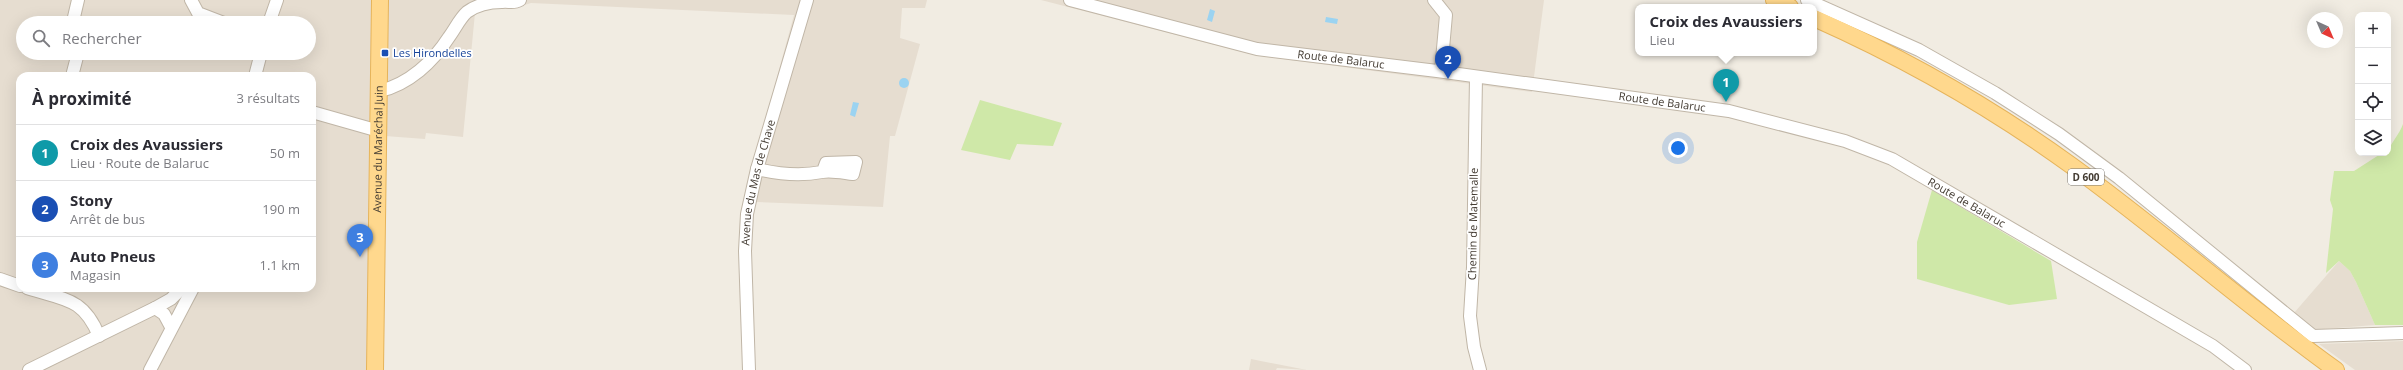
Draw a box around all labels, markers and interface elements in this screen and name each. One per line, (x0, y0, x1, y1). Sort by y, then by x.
popup (1635, 4, 1817, 56)
text: Croix des Avaussiers (1650, 11, 1802, 31)
north arrow (2307, 12, 2343, 48)
map controls (2355, 12, 2391, 156)
button: + (2355, 12, 2391, 48)
search box (16, 16, 316, 60)
icon: search (30, 27, 52, 49)
text: Rechercher (62, 28, 142, 48)
text: Lieu (1650, 31, 1675, 49)
place label: Les Hirondelles (393, 45, 472, 60)
street label: Route de Balaruc (1297, 46, 1386, 72)
pin: 2 (1435, 46, 1461, 79)
marker: Les Hirondelles (380, 48, 390, 58)
button: − (2355, 48, 2391, 84)
pin: 1 (1713, 69, 1739, 102)
button: locate (2355, 84, 2391, 120)
street label: Avenue du Maréchal Juin (369, 85, 386, 213)
text: À proximité (32, 87, 131, 110)
street label: Route de Balaruc (1618, 88, 1707, 115)
text: 3 résultats (236, 89, 300, 107)
street label: Avenue du Mas de Chave (737, 118, 778, 246)
button: layers (2355, 120, 2391, 156)
text: Croix des Avaussiers (70, 134, 223, 154)
your location (1668, 138, 1688, 158)
text: 1 (41, 144, 49, 162)
text: 50 m (270, 144, 300, 162)
text: Lieu · Route de Balaruc (70, 154, 209, 172)
street label: Chemin de Matemalle (1464, 168, 1481, 280)
road number: D 600 (2068, 169, 2104, 185)
street label: Route de Balaruc (1925, 174, 2009, 231)
text: Stony (70, 190, 112, 210)
text: 2 (41, 200, 49, 218)
text: 190 m (262, 200, 300, 218)
text: Arrêt de bus (70, 210, 145, 228)
pin: 3 (347, 224, 373, 257)
text: Auto Pneus (70, 246, 155, 266)
text: 3 (41, 256, 49, 274)
text: 1.1 km (259, 256, 300, 274)
text: Magasin (70, 266, 121, 284)

